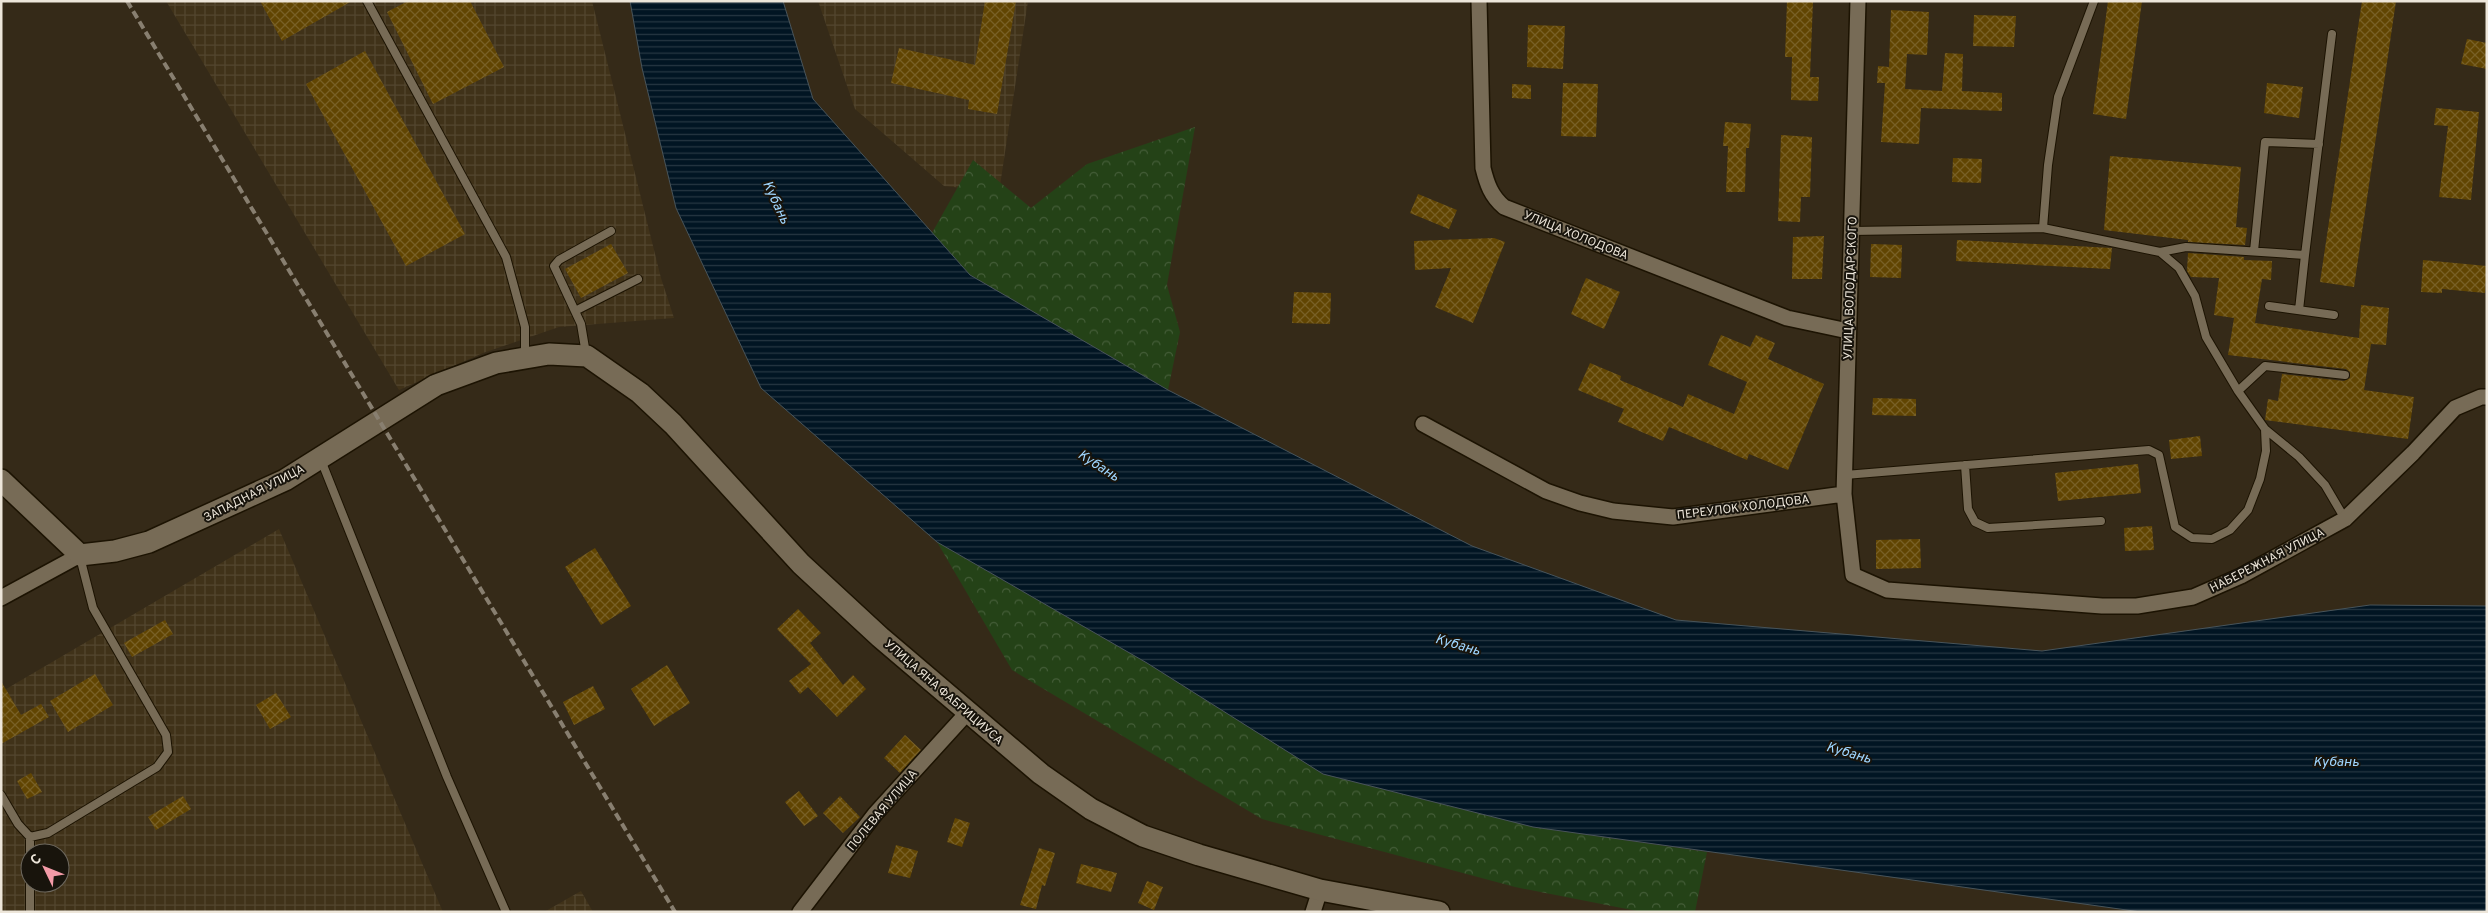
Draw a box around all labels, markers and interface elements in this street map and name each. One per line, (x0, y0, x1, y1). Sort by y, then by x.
water label: Кубань (758, 178, 793, 227)
street label: УЛИЦА ХОЛОДОВА (1521, 208, 1630, 264)
street label: УЛИЦА ВОЛОДАРСКОГО (1841, 216, 1861, 360)
water label: Кубань (1074, 447, 1122, 486)
street label: ЗАПАДНАЯ УЛИЦА (201, 462, 308, 526)
street label: ПЕРЕУЛОК ХОЛОДОВА (1676, 492, 1810, 524)
street label: НАБЕРЕЖНАЯ УЛИЦА (2207, 525, 2328, 597)
water label: Кубань (1433, 631, 1482, 660)
street label: УЛИЦА ЯНА ФАБРИЦИУСА (880, 637, 1006, 749)
water label: Кубань (1824, 739, 1873, 768)
water label: Кубань (2313, 754, 2359, 771)
street label: ПОЛЕВАЯ УЛИЦА (844, 767, 922, 855)
north arrow (20, 843, 70, 893)
text: С (27, 851, 46, 869)

